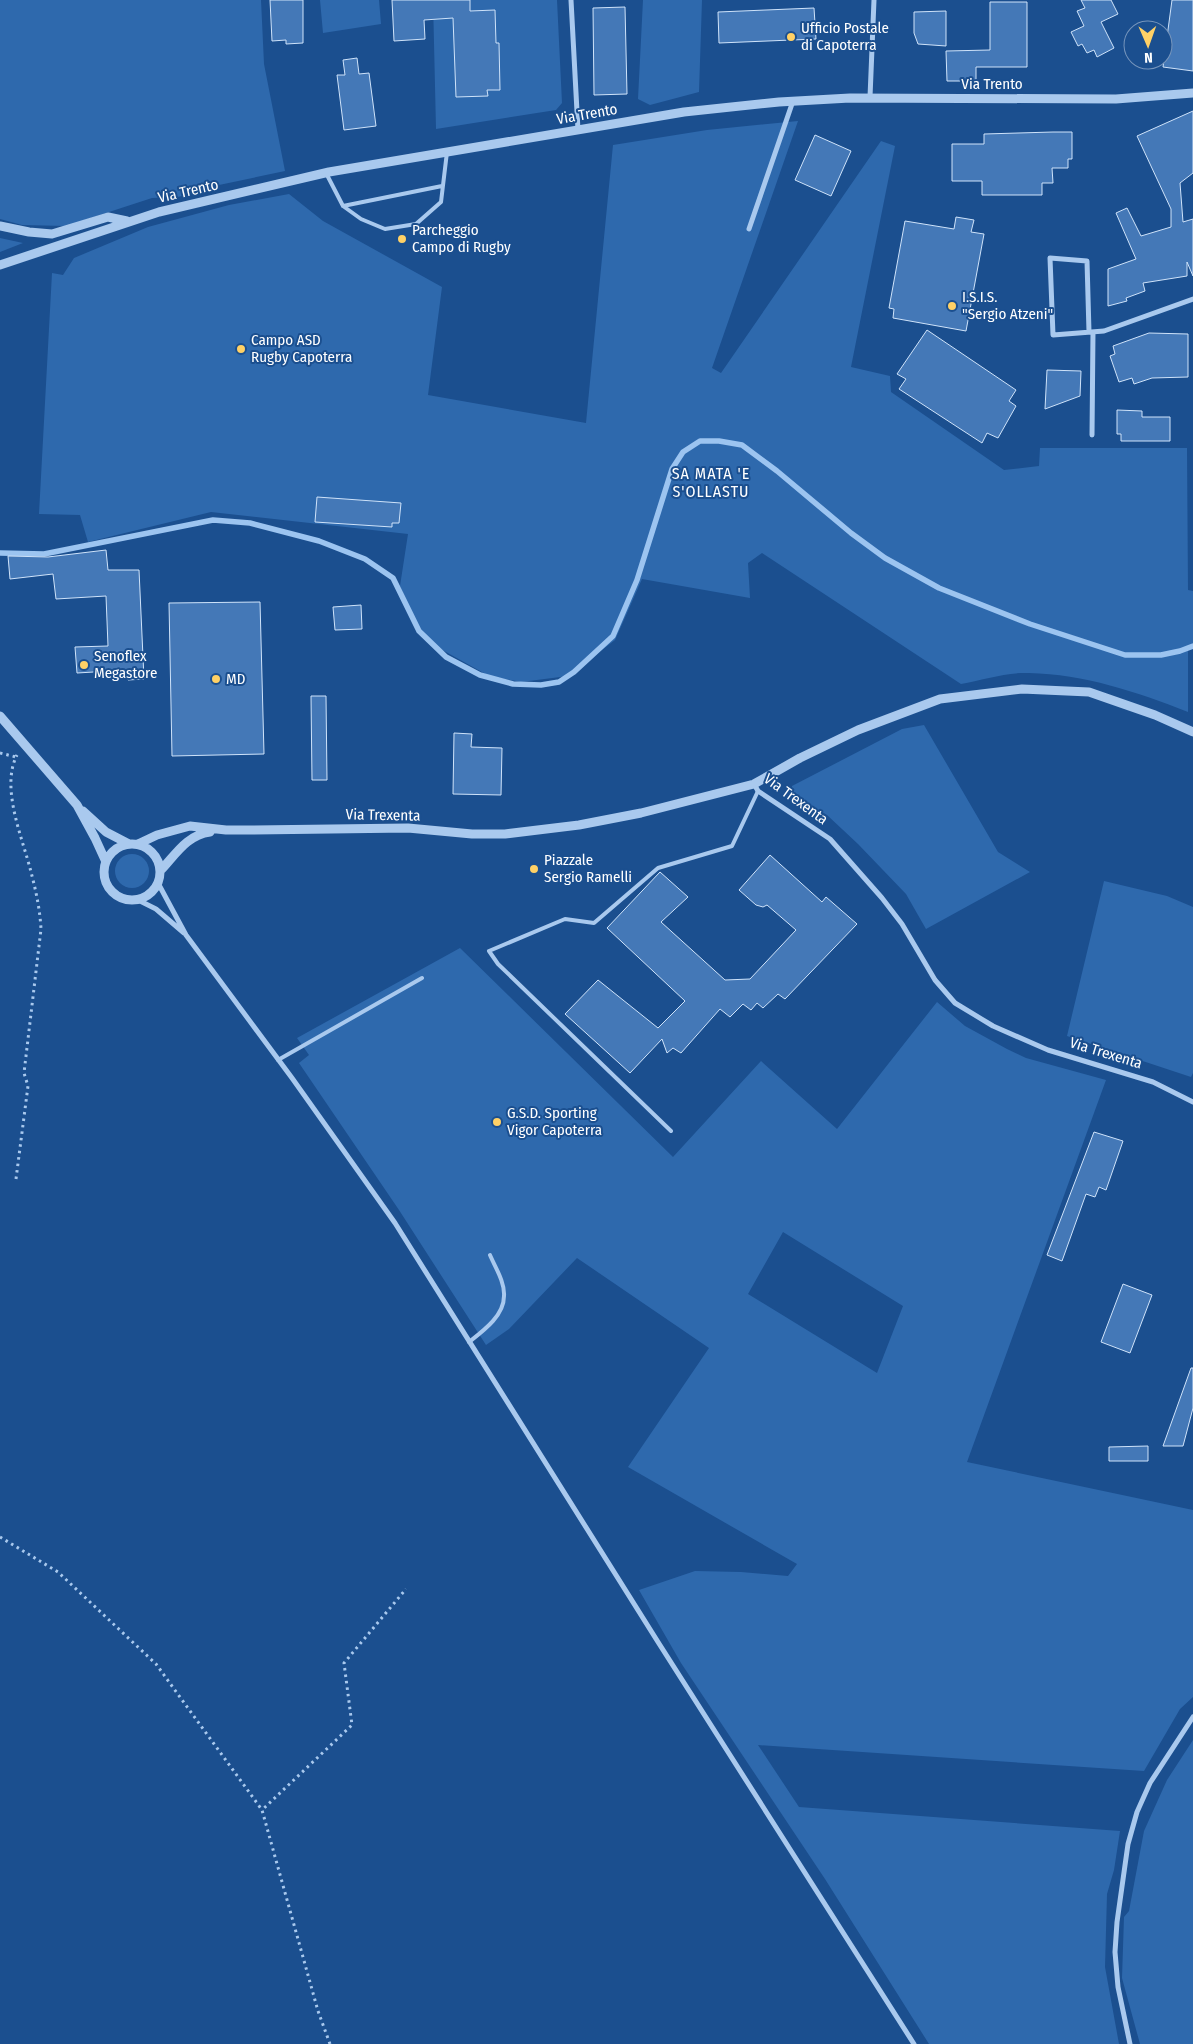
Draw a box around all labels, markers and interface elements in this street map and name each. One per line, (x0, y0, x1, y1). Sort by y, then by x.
place label: Ufficio Postale di Capoterra (801, 19, 889, 54)
north arrow (1123, 20, 1173, 70)
marker: Ufficio Postale di Capoterra (785, 31, 797, 43)
text: N (1144, 49, 1153, 66)
street label: Via Trento (961, 75, 1023, 93)
street label: Via Trento (555, 100, 619, 128)
street label: Via Trento (156, 175, 220, 207)
place label: Parcheggio Campo di Rugby (412, 221, 511, 256)
marker: Parcheggio Campo di Rugby (396, 233, 408, 245)
place label: I.S.I.S. "Sergio Atzeni" (962, 288, 1053, 323)
marker: I.S.I.S. "Sergio Atzeni" (946, 300, 958, 312)
place label: Campo ASD Rugby Capoterra (251, 331, 352, 366)
marker: Campo ASD Rugby Capoterra (235, 343, 247, 355)
district label: SA MATA 'E S'OLLASTU (672, 464, 750, 501)
place label: Senoflex Megastore (94, 647, 157, 682)
marker: Senoflex Megastore (78, 659, 90, 671)
place label: MD (226, 670, 245, 688)
marker: MD (210, 673, 222, 685)
street label: Via Trexenta (760, 770, 832, 828)
street label: Via Trexenta (345, 805, 421, 825)
place label: Piazzale Sergio Ramelli (544, 851, 632, 886)
marker: Piazzale Sergio Ramelli (528, 863, 540, 875)
street label: Via Trexenta (1068, 1033, 1144, 1073)
place label: G.S.D. Sporting Vigor Capoterra (507, 1104, 602, 1139)
marker: G.S.D. Sporting Vigor Capoterra (491, 1116, 503, 1128)

